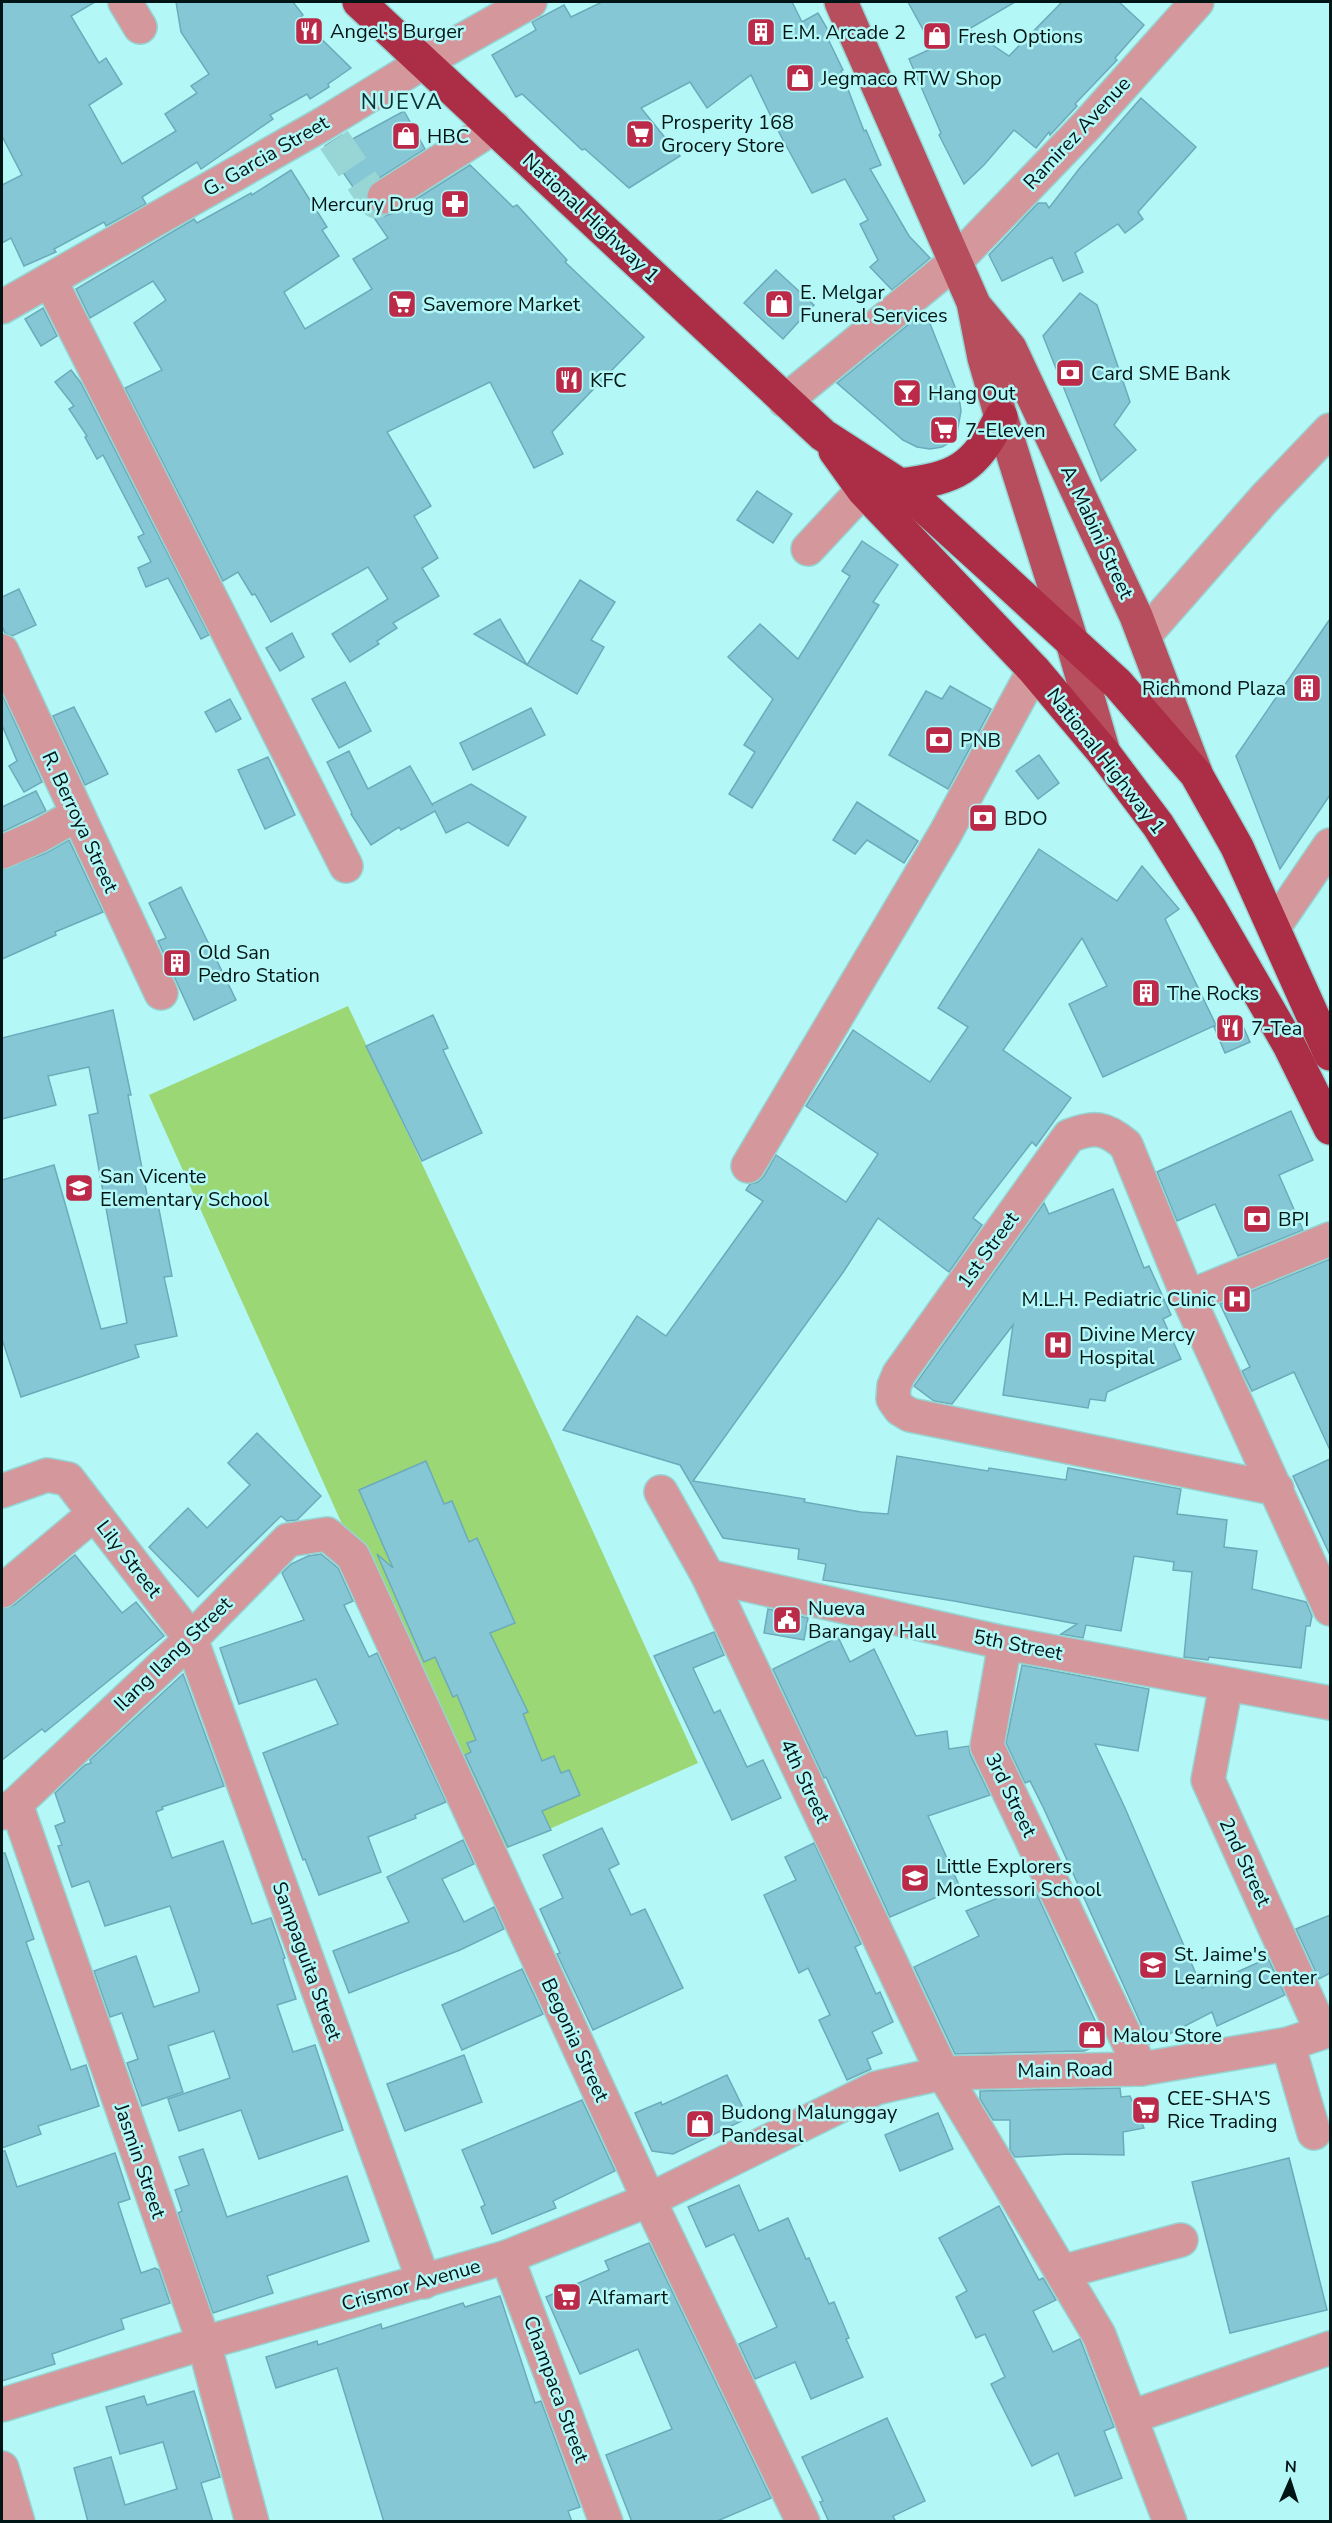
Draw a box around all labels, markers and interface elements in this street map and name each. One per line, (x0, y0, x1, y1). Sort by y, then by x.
restaurant icon: Angel's Burger (293, 15, 325, 47)
building icon: E.M. Arcade 2 (745, 16, 777, 48)
place label: Angel's Burger (330, 18, 464, 45)
place label: E.M. Arcade 2 (782, 19, 906, 46)
shop icon: Fresh Options (921, 20, 953, 52)
place label: Fresh Options (958, 23, 1083, 50)
shop icon: Jegmaco RTW Shop (784, 62, 816, 94)
place label: Jegmaco RTW Shop (820, 65, 1002, 92)
street label: Ramirez Avenue (1017, 70, 1137, 196)
district label: NUEVA (361, 87, 443, 117)
street label: G. Garcia Street (198, 109, 334, 203)
place label: Prosperity 168 Grocery Store (661, 109, 794, 159)
supermarket icon: Prosperity 168 Grocery Store (624, 118, 656, 150)
shop icon: HBC (390, 120, 422, 152)
place label: HBC (427, 123, 469, 150)
street label: National Highway 1 (516, 147, 666, 289)
pharmacy icon: Mercury Drug (439, 188, 471, 220)
place label: Mercury Drug (311, 191, 434, 218)
place label: E. Melgar Funeral Services (800, 279, 948, 329)
supermarket icon: Savemore Market (386, 288, 418, 320)
shop icon: E. Melgar Funeral Services (763, 288, 795, 320)
place label: Savemore Market (423, 291, 581, 318)
bank icon: Card SME Bank (1054, 357, 1086, 389)
place label: Card SME Bank (1091, 360, 1231, 387)
restaurant icon: KFC (553, 364, 585, 396)
place label: KFC (590, 367, 627, 394)
bar icon: Hang Out (891, 377, 923, 409)
place label: Hang Out (928, 380, 1017, 407)
supermarket icon: 7-Eleven (928, 414, 960, 446)
place label: 7-Eleven (965, 417, 1046, 444)
street label: A. Mabini Street (1054, 461, 1140, 604)
building icon: Richmond Plaza (1291, 672, 1323, 704)
place label: Richmond Plaza (1142, 675, 1286, 702)
street label: National Highway 1 (1040, 682, 1172, 840)
bank icon: PNB (923, 724, 955, 756)
place label: PNB (960, 727, 1001, 754)
street label: R. Berroya Street (35, 747, 125, 898)
bank icon: BDO (967, 802, 999, 834)
place label: BDO (1004, 805, 1048, 832)
place label: Old San Pedro Station (198, 939, 320, 989)
building icon: Old San Pedro Station (161, 947, 193, 979)
building icon: The Rocks (1130, 977, 1162, 1009)
place label: The Rocks (1167, 980, 1259, 1007)
restaurant icon: 7-Tea (1214, 1012, 1246, 1044)
place label: 7-Tea (1251, 1015, 1302, 1042)
place label: San Vicente Elementary School (100, 1163, 269, 1213)
school or university icon: San Vicente Elementary School (63, 1172, 95, 1204)
bank icon: BPI (1241, 1203, 1273, 1235)
street label: 1st Street (951, 1206, 1025, 1294)
place label: BPI (1278, 1206, 1309, 1233)
hospital icon: M.L.H. Pediatric Clinic (1221, 1283, 1253, 1315)
place label: M.L.H. Pediatric Clinic (1022, 1286, 1216, 1313)
place label: Divine Mercy Hospital (1079, 1321, 1196, 1371)
hospital icon: Divine Mercy Hospital (1042, 1329, 1074, 1361)
street label: Lily Street (90, 1515, 168, 1604)
street label: Ilang Ilang Street (108, 1590, 239, 1717)
place label: Nueva Barangay Hall (808, 1595, 937, 1645)
public building icon: Nueva Barangay Hall (771, 1604, 803, 1636)
street label: 5th Street (971, 1623, 1066, 1667)
street label: 4th Street (774, 1734, 837, 1828)
street label: 3rd Street (979, 1748, 1043, 1842)
street label: 2nd Street (1213, 1813, 1278, 1912)
place label: Little Explorers Montessori School (936, 1853, 1102, 1903)
school or university icon: Little Explorers Montessori School (899, 1862, 931, 1894)
street label: Sampaguita Street (266, 1878, 349, 2045)
place label: St. Jaime's Learning Center (1174, 1941, 1317, 1991)
school or university icon: St. Jaime's Learning Center (1137, 1949, 1169, 1981)
street label: Begonia Street (535, 1974, 616, 2107)
shop icon: Malou Store (1076, 2019, 1108, 2051)
place label: Malou Store (1113, 2022, 1222, 2049)
street label: Main Road (1017, 2056, 1113, 2084)
place label: CEE-SHA'S Rice Trading (1167, 2085, 1277, 2135)
supermarket icon: CEE-SHA'S Rice Trading (1130, 2094, 1162, 2126)
street label: Jasmin Street (107, 2099, 173, 2223)
place label: Budong Malunggay Pandesal (721, 2099, 898, 2149)
shop icon: Budong Malunggay Pandesal (684, 2108, 716, 2140)
street label: Crismor Avenue (338, 2252, 484, 2318)
supermarket icon: Alfamart (551, 2281, 583, 2313)
place label: Alfamart (588, 2284, 669, 2311)
street label: Champaca Street (517, 2312, 595, 2467)
north arrow (1260, 2451, 1320, 2511)
text: N (1284, 2456, 1297, 2478)

